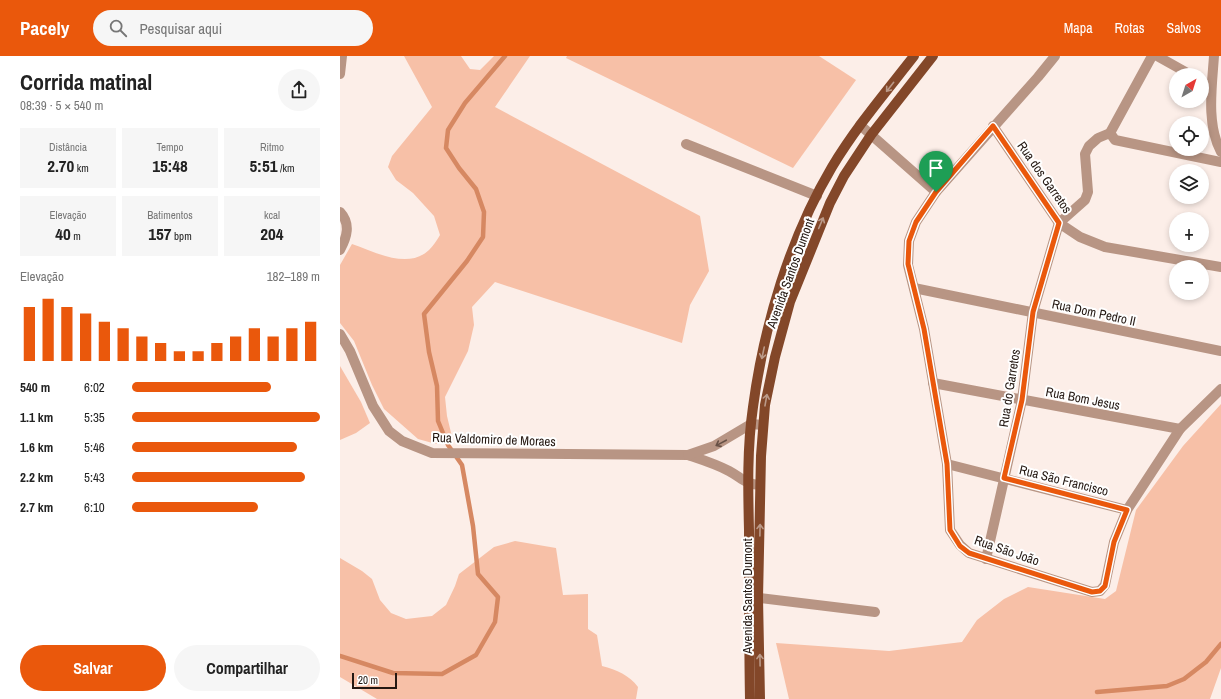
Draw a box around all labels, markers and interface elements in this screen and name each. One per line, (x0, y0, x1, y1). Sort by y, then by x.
search box (93, 10, 373, 46)
text: Pacely (20, 15, 69, 41)
icon: search (107, 17, 129, 39)
text: Pesquisar aqui (139, 18, 222, 39)
text: Mapa (1064, 19, 1093, 37)
text: Rotas (1115, 19, 1145, 37)
text: Salvos (1167, 19, 1201, 37)
text: Corrida matinal (20, 67, 152, 97)
north arrow (1169, 68, 1209, 108)
map controls (1169, 68, 1209, 300)
button: share (278, 69, 320, 111)
one-way arrow (886, 81, 894, 92)
text: 08:39 · 5 × 540 m (20, 97, 103, 114)
button: locate (1169, 116, 1209, 156)
street label: Rua dos Garretos (1013, 138, 1076, 217)
text: Distância (49, 140, 87, 154)
text: Tempo (156, 140, 184, 154)
text: Ritmo (260, 140, 284, 154)
pin (919, 151, 953, 192)
text: 2.70 (47, 154, 74, 177)
text: 15:48 (152, 154, 188, 177)
text: 5:51 (250, 154, 277, 177)
icon: arrive (925, 157, 947, 179)
text: km (74, 161, 89, 175)
text: /km (277, 161, 294, 175)
button: layers (1169, 164, 1209, 204)
text: Elevação (49, 208, 87, 222)
text: Batimentos (147, 208, 193, 222)
text: kcal (264, 208, 280, 222)
button: + (1169, 212, 1209, 252)
street label: Avenida Santos Dumont (762, 216, 818, 331)
one-way arrow (818, 218, 825, 230)
text: 40 (55, 222, 71, 245)
text: 157 (148, 222, 172, 245)
text: 204 (260, 222, 284, 245)
text: m (71, 229, 81, 243)
text: bpm (172, 229, 192, 243)
button: − (1169, 260, 1209, 300)
text: Elevação (20, 268, 64, 285)
text: 182–189 m (267, 268, 320, 285)
street label: Rua Dom Pedro II (1050, 295, 1137, 330)
one-way arrow (758, 346, 766, 359)
street label: Rua do Garretos (995, 348, 1024, 428)
text: 540 m (20, 379, 50, 396)
text: 6:02 (84, 379, 105, 396)
street label: Rua Bom Jesus (1044, 383, 1121, 414)
one-way arrow (763, 394, 771, 407)
text: 1.1 km (20, 409, 53, 426)
text: 5:35 (84, 409, 105, 426)
street label: Rua Valdomiro de Moraes (432, 429, 556, 450)
text: 1.6 km (20, 439, 53, 456)
text: 5:46 (84, 439, 105, 456)
one-way arrow (715, 439, 727, 447)
street label: Rua São Francisco (1018, 461, 1110, 500)
text: 2.2 km (20, 469, 53, 486)
text: 5:43 (84, 469, 105, 486)
text: 2.7 km (20, 499, 53, 516)
text: 6:10 (84, 499, 105, 516)
one-way arrow (756, 524, 763, 537)
street label: Rua São João (972, 531, 1042, 570)
street label: Avenida Santos Dumont (739, 538, 756, 655)
button: Salvar (20, 645, 166, 691)
button: Compartilhar (174, 645, 320, 691)
one-way arrow (756, 654, 763, 667)
scale bar (352, 671, 397, 690)
text: 20 m (358, 673, 378, 687)

